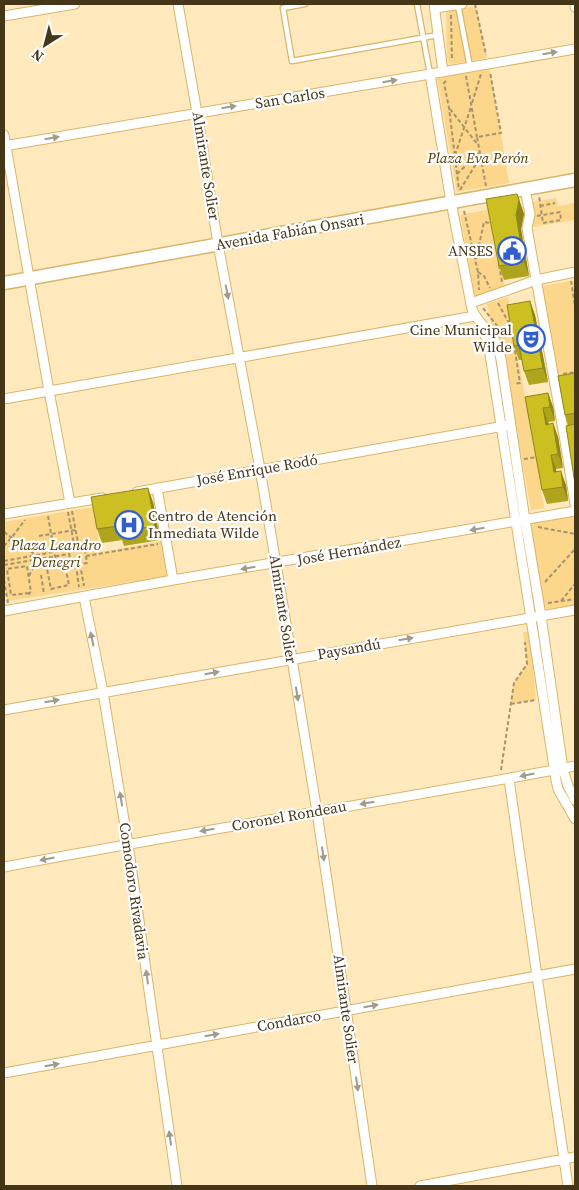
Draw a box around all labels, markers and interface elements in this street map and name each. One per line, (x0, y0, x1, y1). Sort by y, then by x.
north arrow (20, 20, 70, 70)
text: N (27, 44, 47, 67)
one-way arrow (542, 49, 558, 57)
one-way arrow (382, 77, 398, 85)
street label: San Carlos (254, 82, 326, 113)
one-way arrow (222, 103, 238, 111)
street label: Almirante Solier (188, 110, 226, 222)
one-way arrow (44, 133, 60, 141)
park label: Plaza Eva Perón (426, 147, 529, 168)
street label: Avenida Fabián Onsari (214, 208, 366, 255)
public building icon: ANSES (497, 236, 527, 266)
place label: ANSES (448, 240, 493, 261)
one-way arrow (223, 285, 231, 300)
place label: Cine Municipal Wilde (410, 319, 513, 357)
theatre icon: Cine Municipal Wilde (516, 324, 546, 354)
street label: José Enrique Rodó (194, 449, 319, 491)
place label: Centro de Atención Inmediata Wilde (148, 505, 277, 543)
hospital icon: Centro de Atención Inmediata Wilde (114, 510, 144, 540)
one-way arrow (468, 525, 484, 533)
street label: José Hernández (294, 531, 403, 570)
park label: Plaza Leandro Denegri (10, 534, 101, 572)
street label: Almirante Solier (265, 553, 303, 665)
one-way arrow (239, 564, 255, 572)
one-way arrow (88, 631, 96, 647)
street label: Paysandú (316, 633, 383, 664)
one-way arrow (399, 635, 415, 643)
one-way arrow (204, 669, 220, 677)
one-way arrow (294, 686, 302, 702)
one-way arrow (44, 697, 60, 705)
one-way arrow (519, 772, 535, 780)
one-way arrow (116, 791, 124, 807)
street label: Coronel Rondeau (230, 795, 348, 836)
one-way arrow (359, 800, 375, 808)
street label: Comodoro Rivadavia (114, 821, 155, 961)
one-way arrow (199, 827, 215, 835)
one-way arrow (319, 846, 327, 862)
one-way arrow (39, 855, 55, 863)
street label: Almirante Solier (328, 953, 365, 1065)
one-way arrow (143, 969, 151, 985)
one-way arrow (364, 1002, 380, 1010)
street label: Condarco (255, 1005, 322, 1036)
one-way arrow (204, 1031, 220, 1039)
one-way arrow (44, 1060, 60, 1068)
one-way arrow (353, 1076, 361, 1092)
one-way arrow (166, 1130, 174, 1146)

